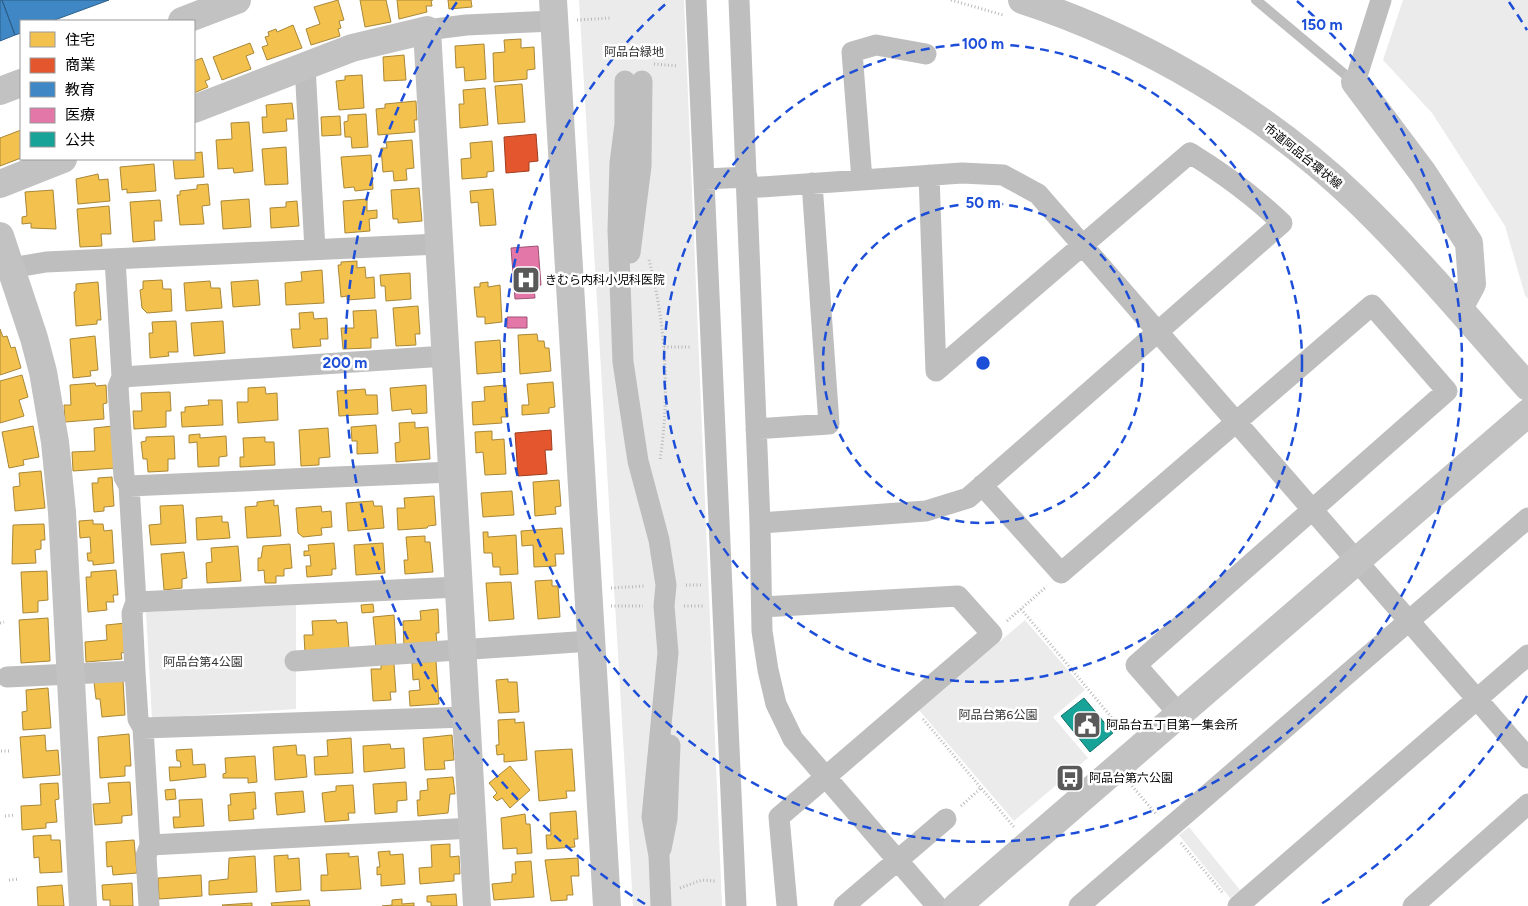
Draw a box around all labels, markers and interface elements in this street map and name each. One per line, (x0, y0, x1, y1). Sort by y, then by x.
text: 150 m (1301, 16, 1343, 34)
legend (20, 20, 195, 160)
text: 住宅 (65, 31, 95, 49)
text: 100 m (962, 35, 1004, 53)
park label: 阿品台緑地 (604, 45, 664, 59)
text: 商業 (65, 56, 95, 74)
text: 教育 (65, 81, 95, 99)
text: 医療 (65, 106, 95, 124)
street label: 市道阿品台環状線 (1261, 120, 1345, 192)
text: 公共 (65, 131, 95, 149)
text: 50 m (965, 194, 1001, 212)
hospital icon: きむら内科小児科医院 (511, 265, 541, 295)
place label: きむら内科小児科医院 (545, 273, 665, 287)
text: 200 m (323, 354, 367, 372)
centre of rings (974, 354, 992, 372)
park label: 阿品台第4公園 (163, 655, 243, 669)
park label: 阿品台第6公園 (959, 708, 1037, 722)
public building icon: 阿品台五丁目第一集会所 (1072, 710, 1102, 740)
place label: 阿品台五丁目第一集会所 (1106, 718, 1238, 732)
bus stop icon: 阿品台第六公園 (1055, 763, 1085, 793)
place label: 阿品台第六公園 (1089, 771, 1173, 785)

